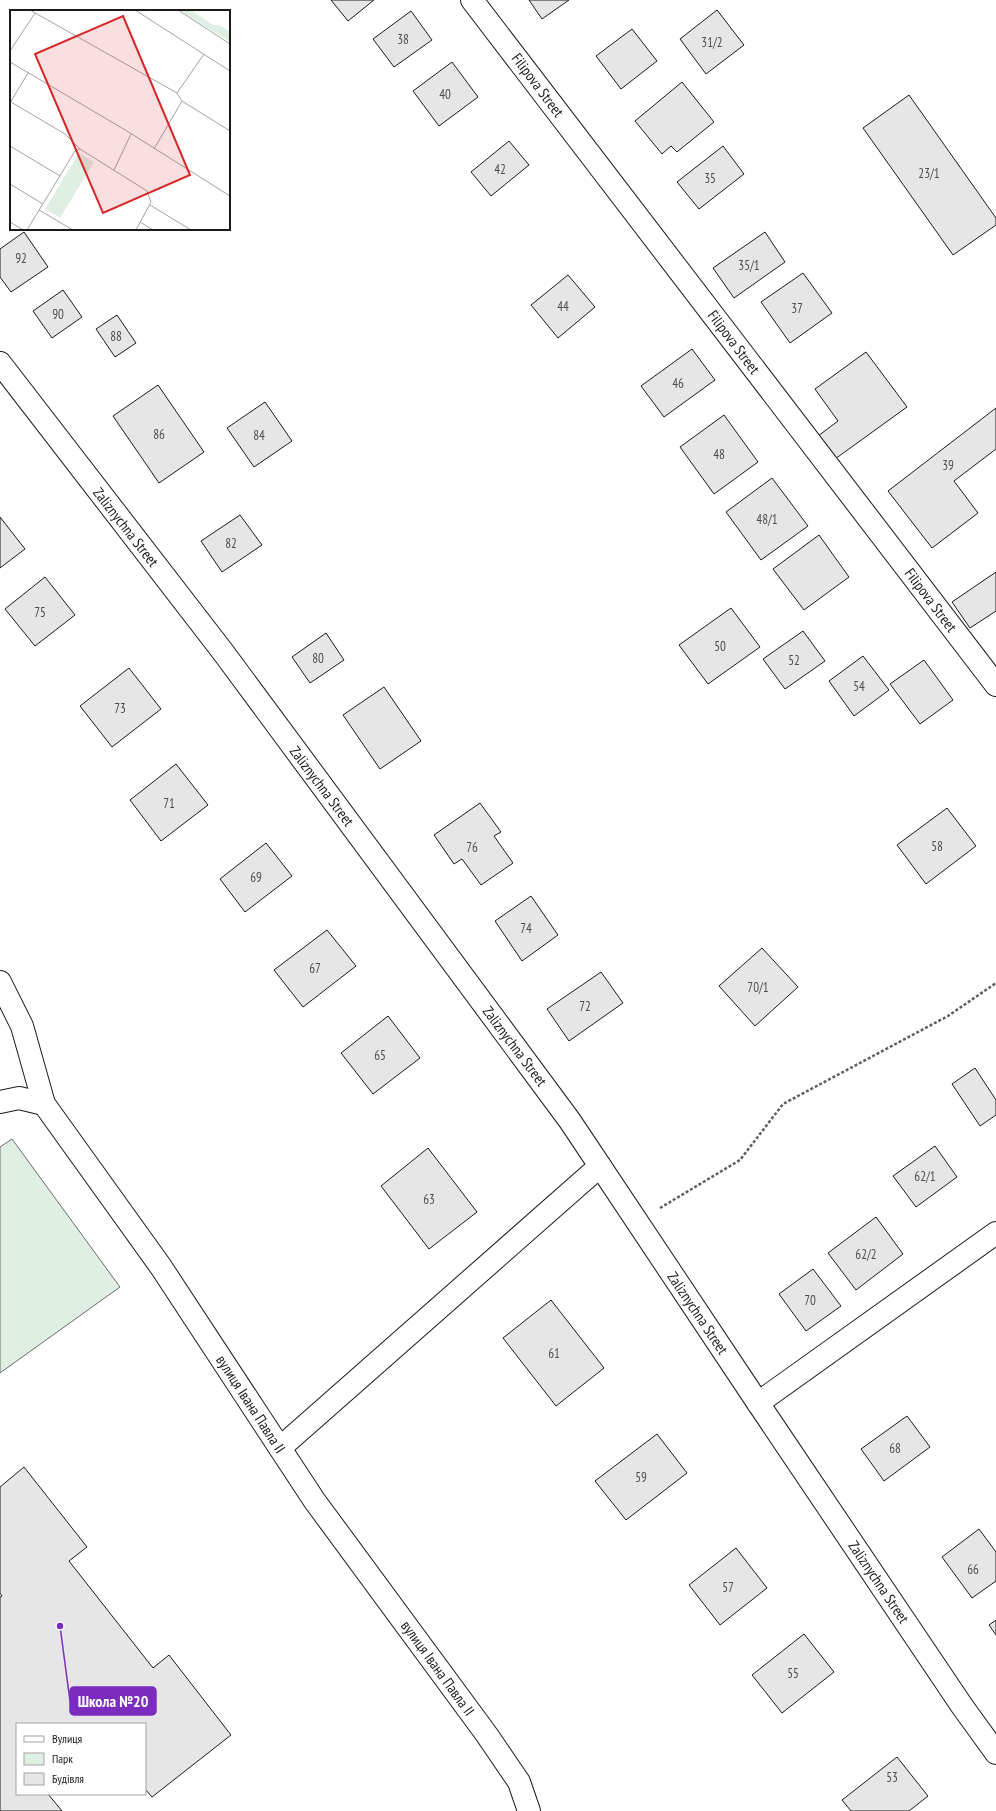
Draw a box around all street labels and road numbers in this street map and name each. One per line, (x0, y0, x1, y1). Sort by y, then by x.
street label: Filipova Street (508, 49, 568, 121)
street label: Filipova Street (704, 306, 764, 378)
street label: Zaliznychna Street (89, 484, 163, 570)
street label: Filipova Street (901, 564, 961, 636)
street label: Zaliznychna Street (286, 742, 358, 830)
street label: Zaliznychna Street (479, 1002, 551, 1090)
street label: Zaliznychna Street (663, 1268, 733, 1358)
street label: вулиця Івана Павла II (212, 1351, 290, 1457)
street label: Zaliznychna Street (844, 1537, 914, 1627)
street label: вулиця Івана Павла II (397, 1617, 479, 1719)

